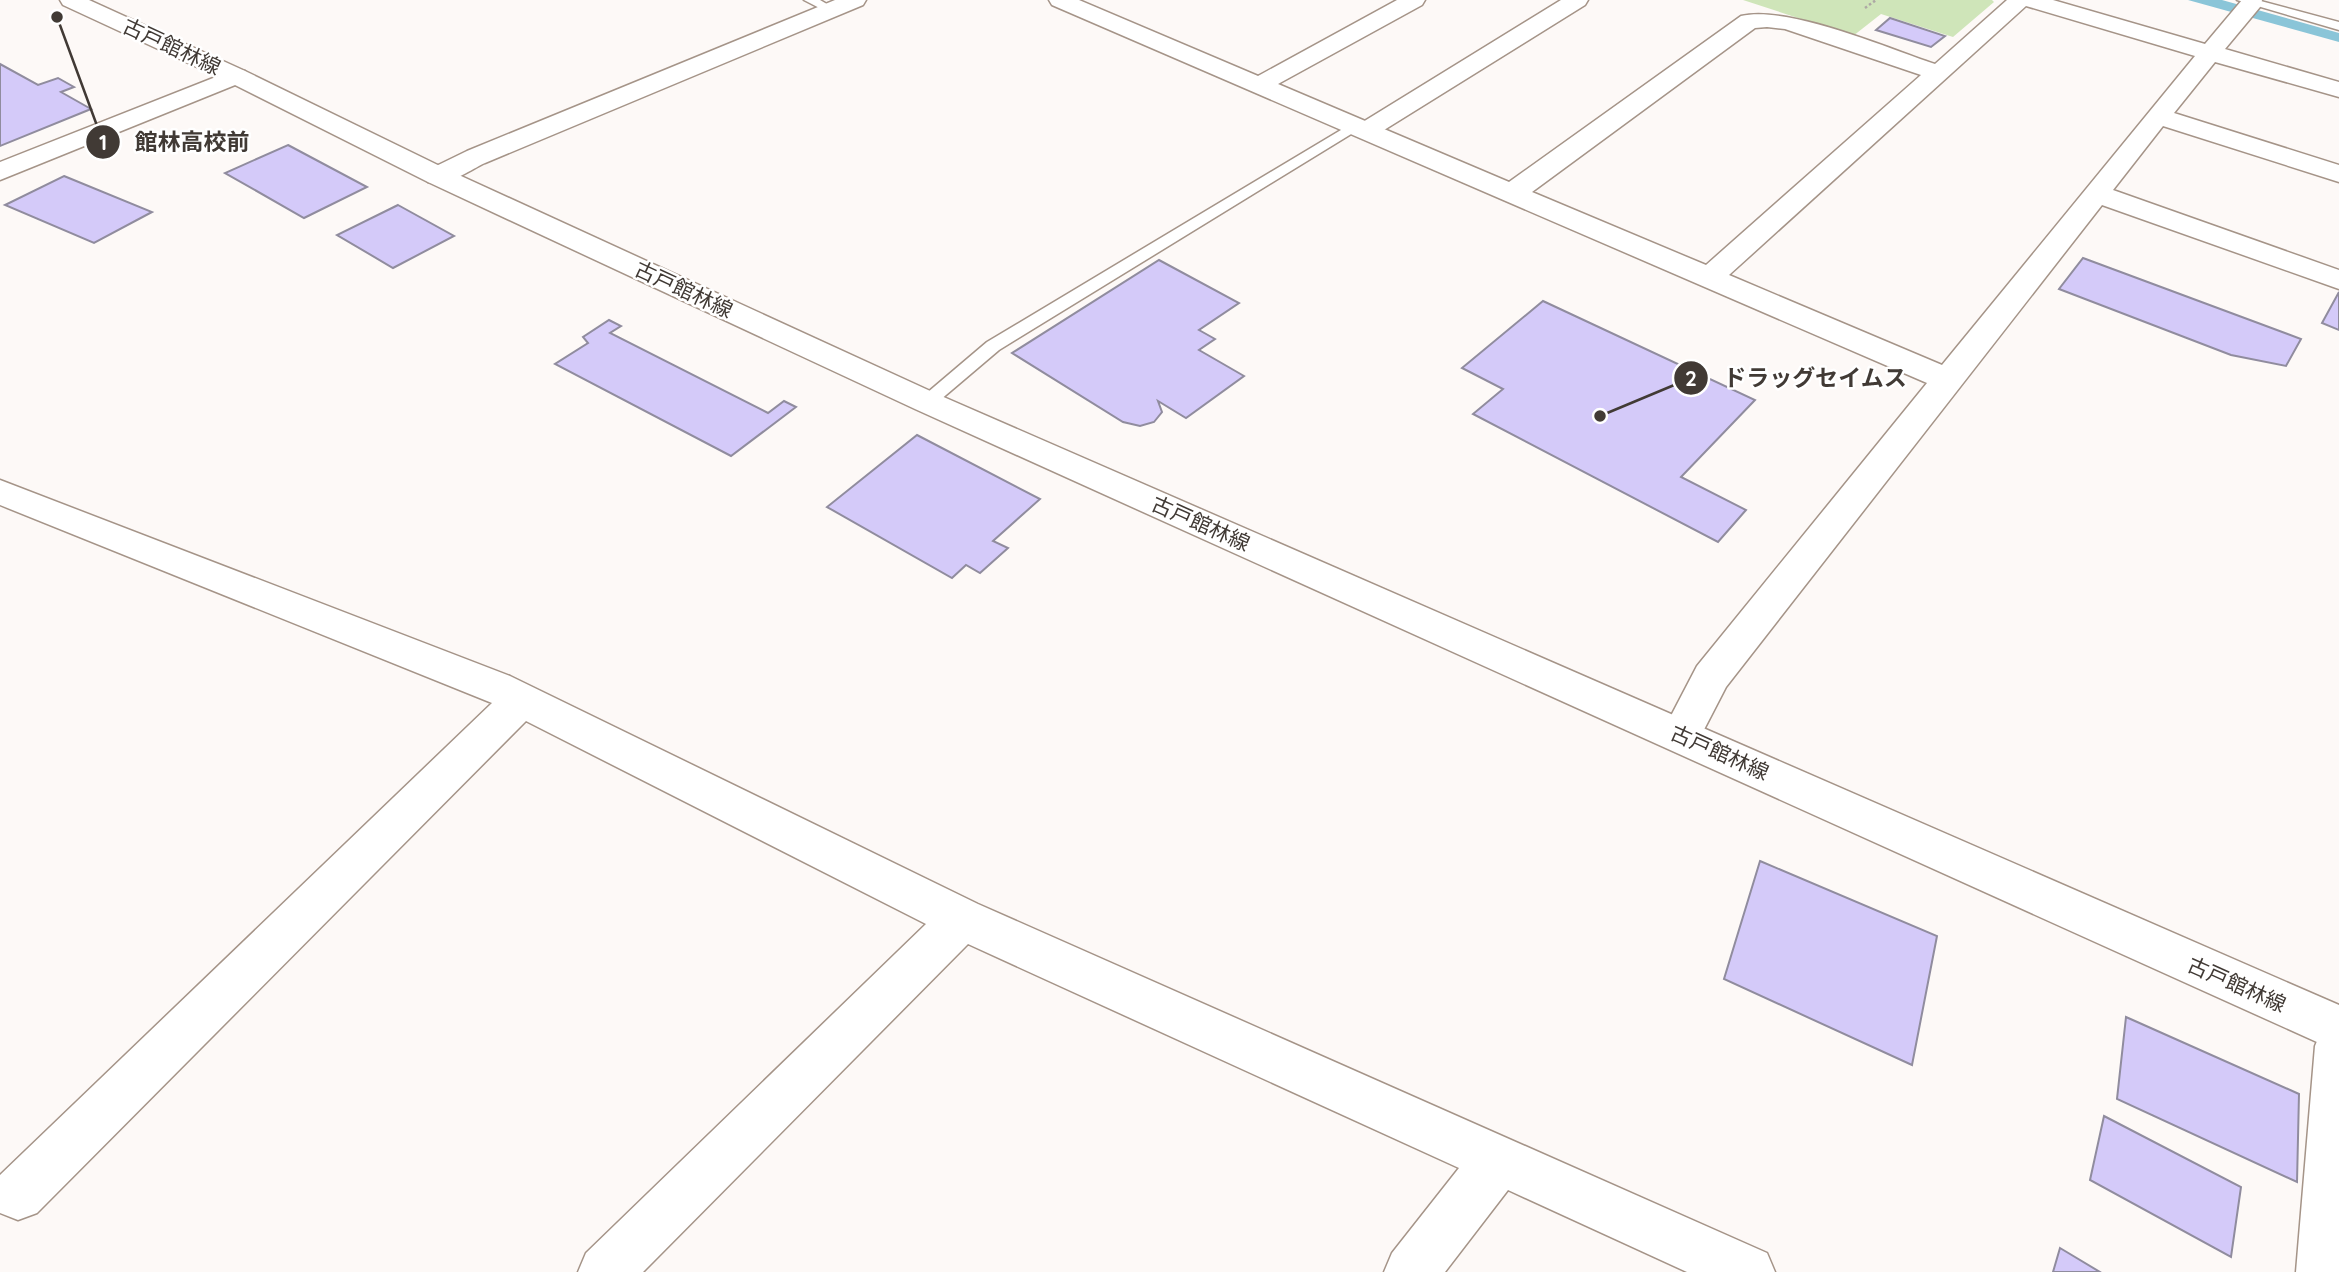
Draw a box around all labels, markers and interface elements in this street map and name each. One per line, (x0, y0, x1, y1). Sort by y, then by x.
street label: 古戸館林線 (119, 12, 225, 80)
callout: 館林高校前 (85, 120, 263, 164)
text: 館林高校前 (135, 127, 250, 156)
text: 1 (99, 129, 107, 155)
street label: 古戸館林線 (631, 255, 737, 323)
callout: ドラッグセイムス (1674, 356, 1921, 400)
text: ドラッグセイムス (1723, 363, 1907, 392)
text: 2 (1685, 365, 1697, 391)
street label: 古戸館林線 (1148, 490, 1254, 556)
street label: 古戸館林線 (1667, 719, 1773, 785)
street label: 古戸館林線 (2184, 951, 2290, 1017)

